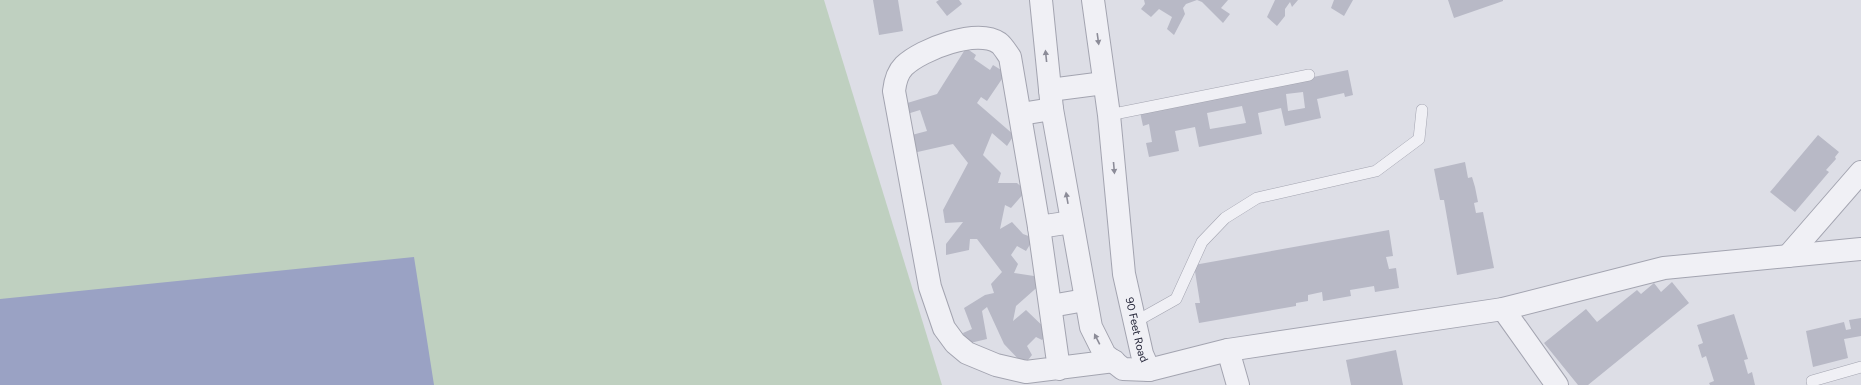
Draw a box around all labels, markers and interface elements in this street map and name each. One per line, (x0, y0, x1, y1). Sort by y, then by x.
one-way arrow (1095, 33, 1101, 45)
one-way arrow (1043, 50, 1050, 62)
one-way arrow (1110, 162, 1117, 174)
one-way arrow (1064, 192, 1070, 204)
street label: 90 Feet Road (1122, 296, 1151, 364)
one-way arrow (1094, 333, 1100, 344)

